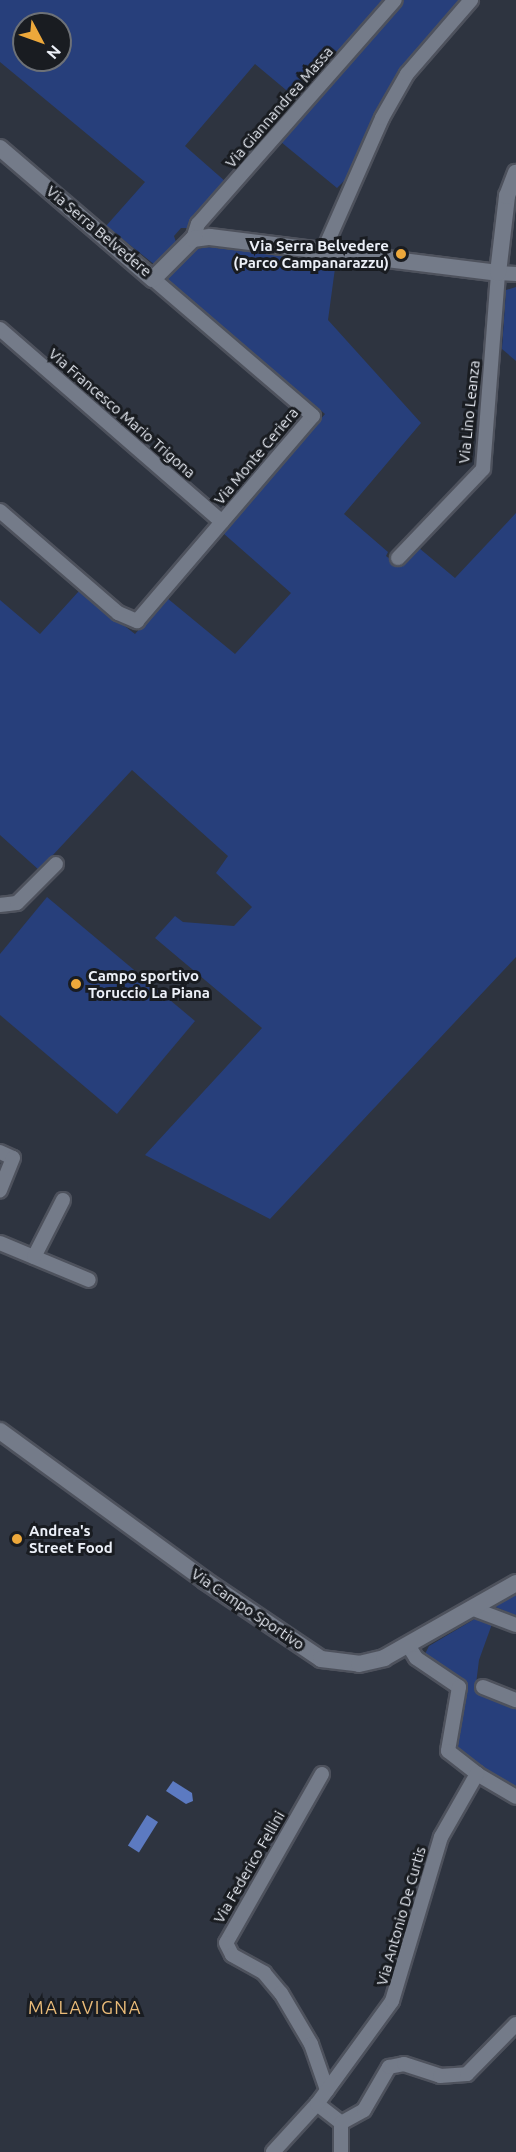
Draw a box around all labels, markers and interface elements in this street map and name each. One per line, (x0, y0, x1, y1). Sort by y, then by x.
north arrow (12, 12, 72, 72)
text: N (43, 42, 65, 63)
street label: Via Giannandrea Massa (221, 43, 337, 171)
street label: Via Serra Belvedere (43, 182, 155, 280)
place label: Via Serra Belvedere (Parco Campanarazzu) (233, 236, 389, 271)
marker: Via Serra Belvedere (Parco Campanarazzu) (394, 247, 408, 261)
street label: Via Francesco Mario Trigona (45, 344, 199, 482)
street label: Via Lino Leanza (455, 360, 483, 464)
street label: Via Monte Ceriera (210, 404, 302, 508)
place label: Campo sportivo Toruccio La Piana (88, 966, 210, 1001)
marker: Campo sportivo Toruccio La Piana (69, 977, 83, 991)
place label: Andrea's Street Food (29, 1521, 113, 1556)
marker: Andrea's Street Food (10, 1532, 24, 1546)
street label: Via Campo Sportivo (188, 1565, 308, 1653)
street label: Via Federico Fellini (210, 1808, 288, 1926)
street label: Via Antonio De Curtis (373, 1844, 429, 1988)
district label: MALAVIGNA (28, 1996, 142, 2018)

